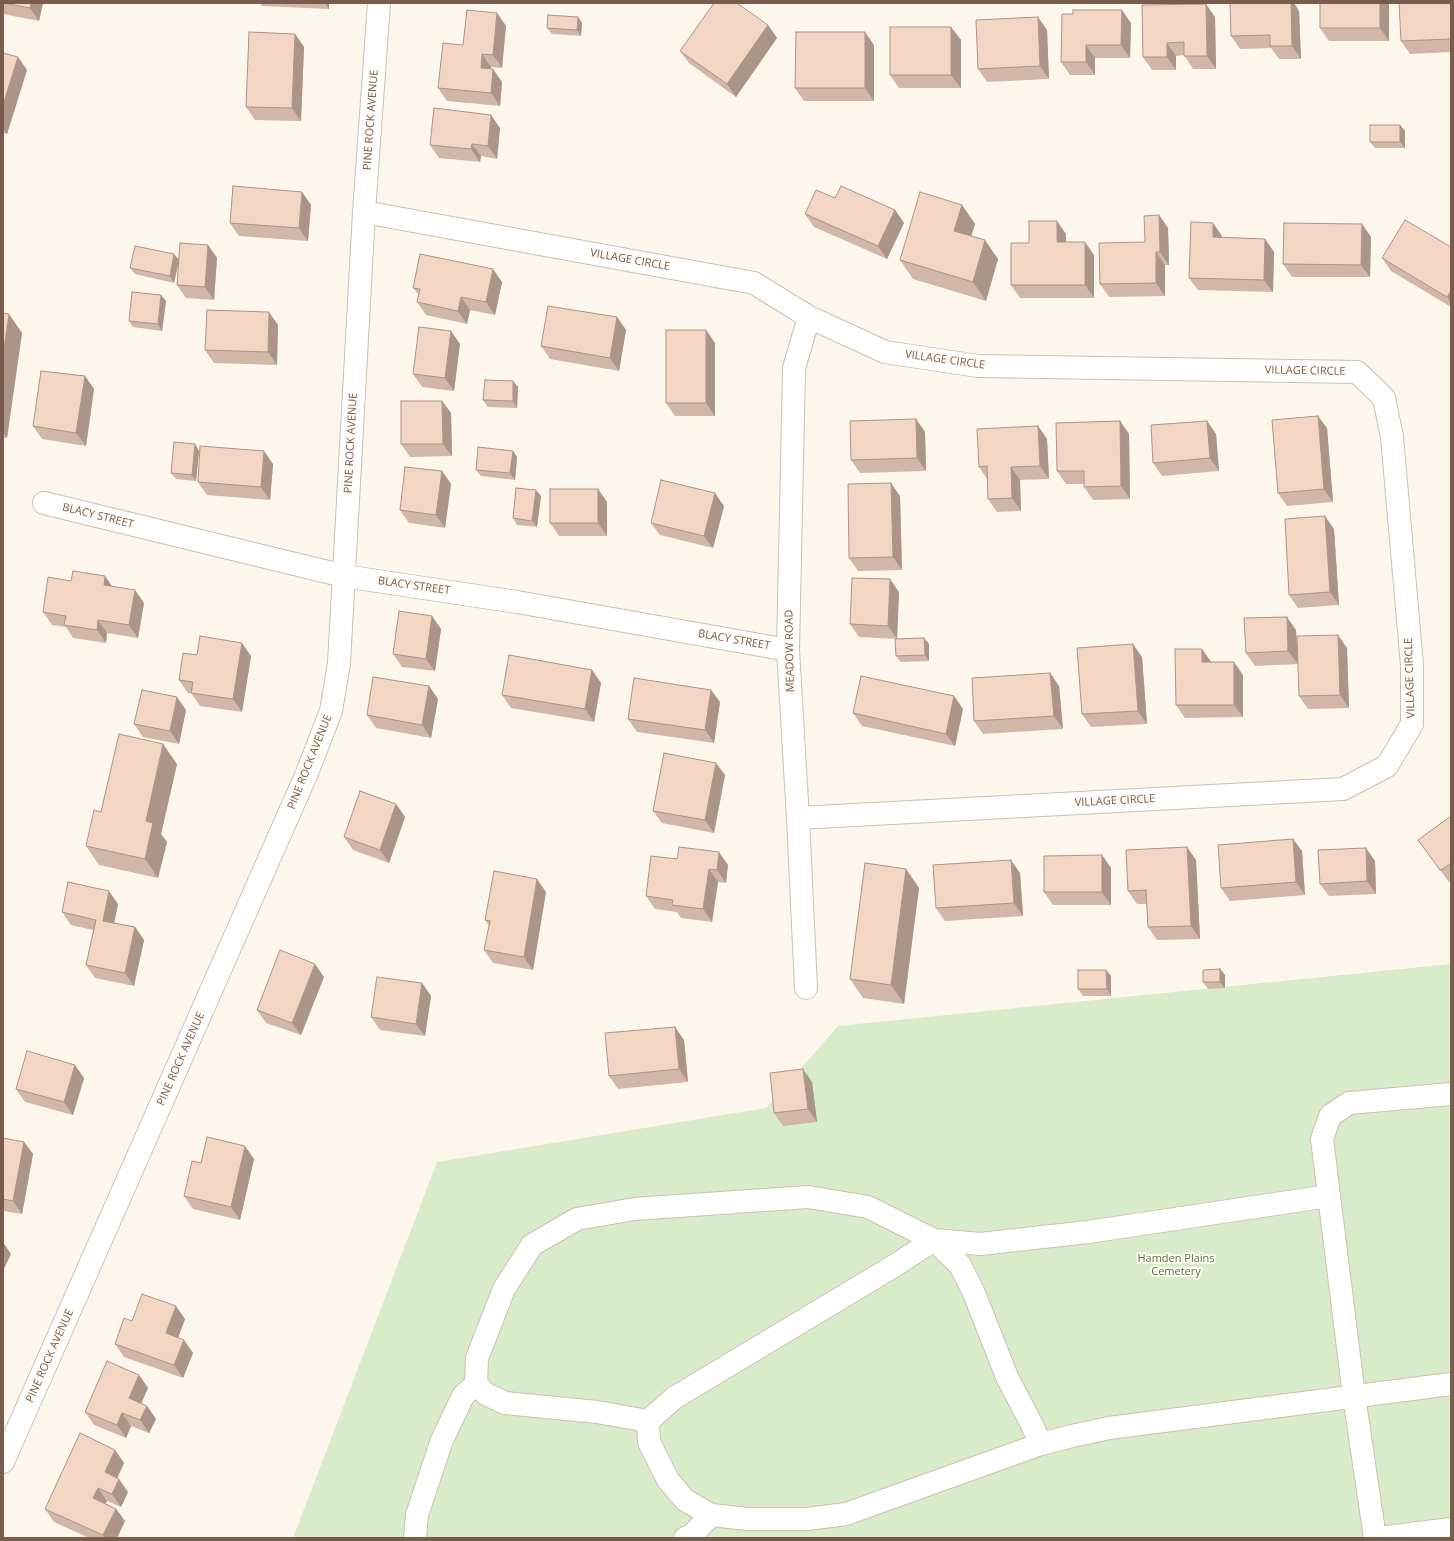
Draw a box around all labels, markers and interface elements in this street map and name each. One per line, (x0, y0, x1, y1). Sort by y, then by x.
street label: PINE ROCK AVENUE (361, 69, 381, 171)
street label: VILLAGE CIRCLE (589, 247, 671, 273)
street label: VILLAGE CIRCLE (904, 348, 986, 372)
street label: VILLAGE CIRCLE (1265, 364, 1345, 378)
street label: PINE ROCK AVENUE (342, 392, 360, 494)
street label: BLACY STREET (61, 501, 135, 531)
street label: BLACY STREET (377, 574, 451, 598)
street label: MEADOW ROAD (783, 609, 797, 693)
street label: BLACY STREET (697, 627, 771, 653)
street label: VILLAGE CIRCLE (1402, 637, 1418, 719)
street label: PINE ROCK AVENUE (285, 713, 335, 811)
street label: VILLAGE CIRCLE (1074, 792, 1156, 810)
street label: PINE ROCK AVENUE (154, 1010, 208, 1108)
park label: Hamden Plains Cemetery (1137, 1252, 1215, 1278)
street label: PINE ROCK AVENUE (23, 1307, 77, 1405)

